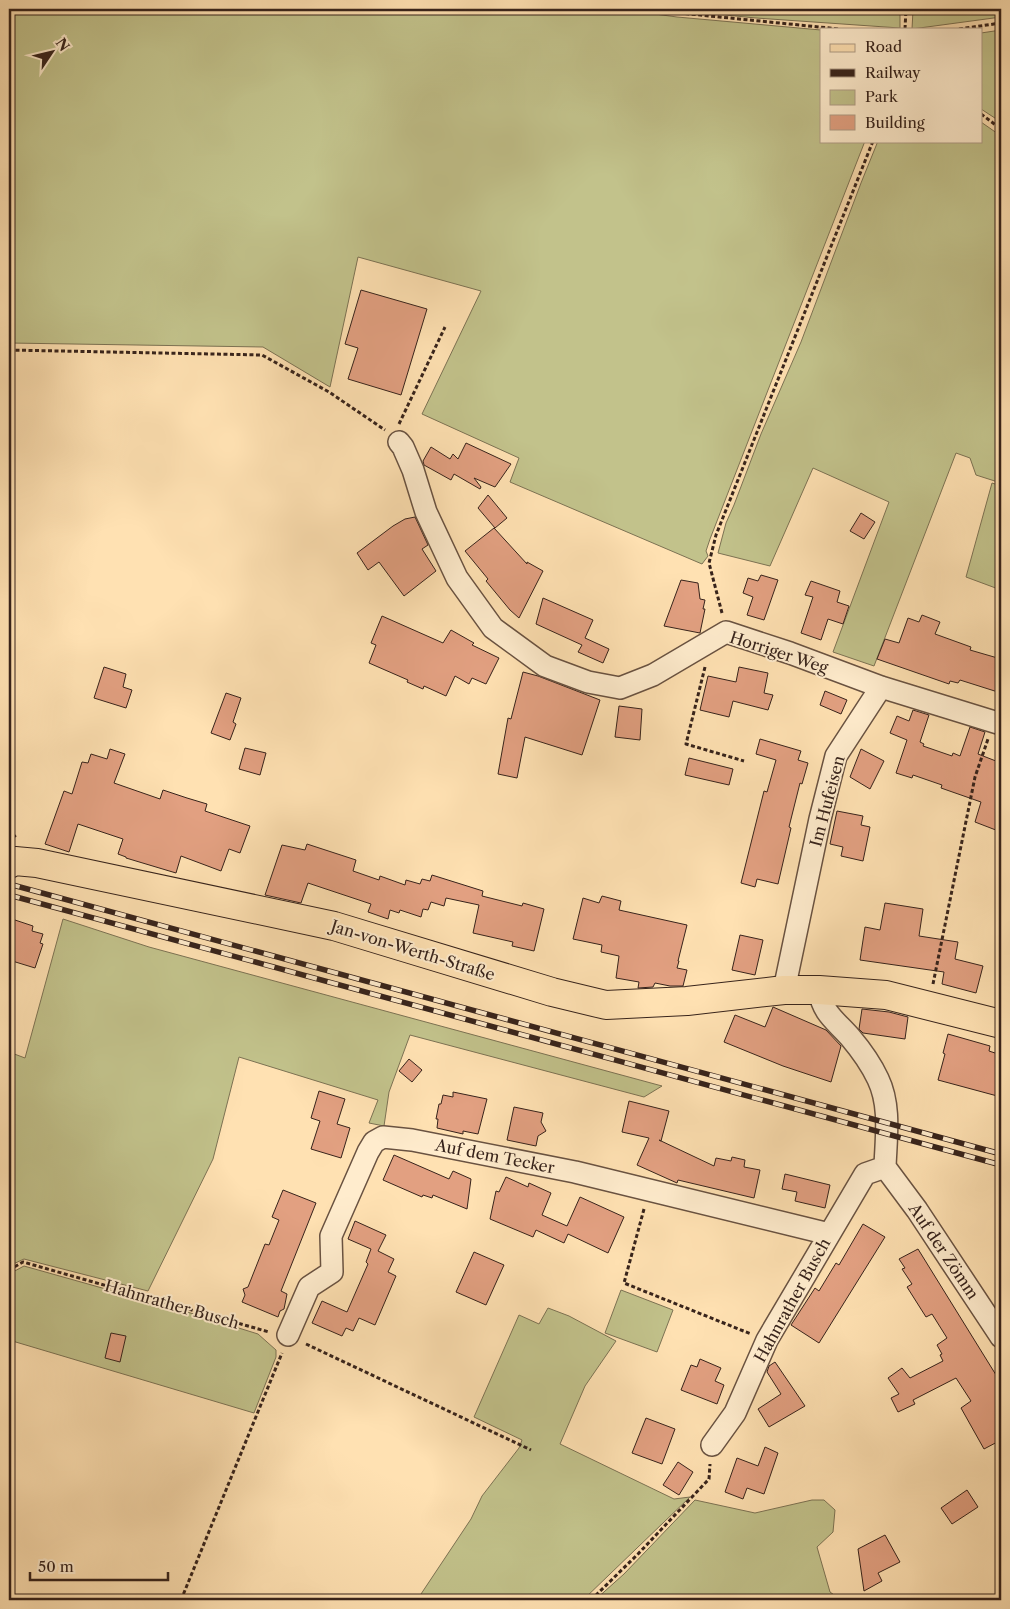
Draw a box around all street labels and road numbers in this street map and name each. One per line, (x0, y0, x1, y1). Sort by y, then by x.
street label: Horriger Weg (727, 627, 831, 678)
street label: Im Hufeisen (805, 753, 849, 849)
street label: Jan-von-Werth-Straße (326, 915, 498, 985)
street label: Auf dem Tecker (433, 1134, 557, 1177)
street label: Auf der Zömm (904, 1198, 983, 1303)
street label: Hahnrather Busch (750, 1234, 834, 1366)
street label: Hahnrather Busch (102, 1275, 242, 1333)

